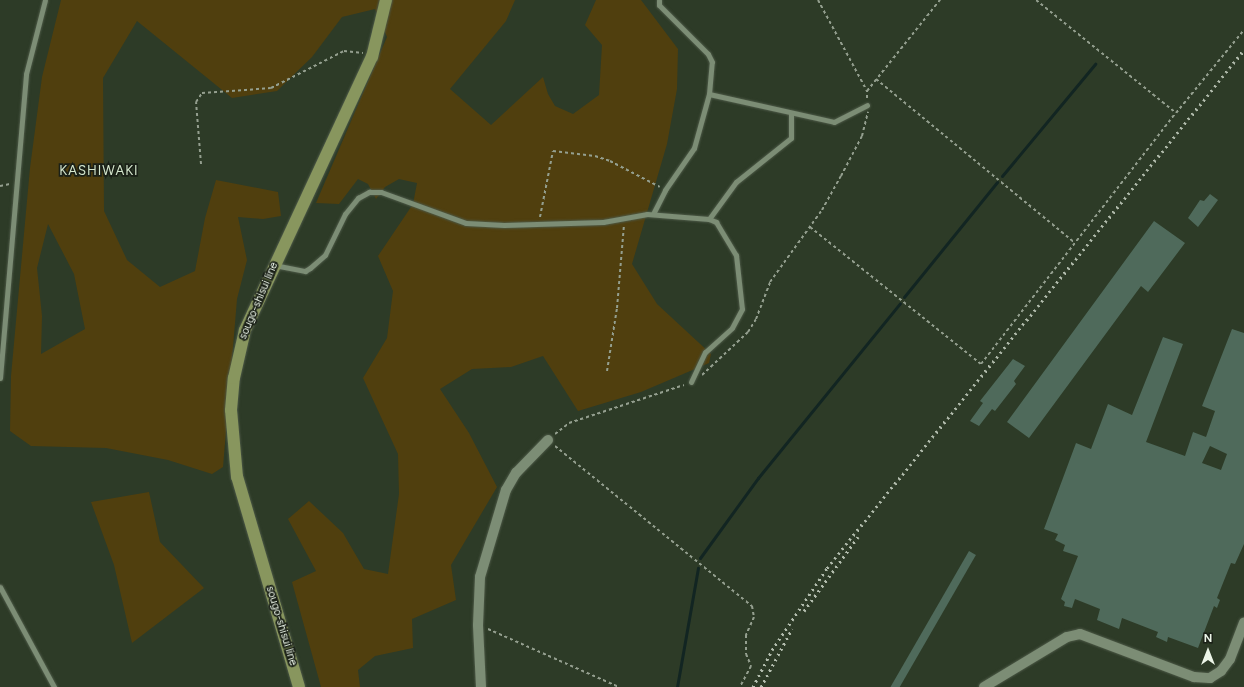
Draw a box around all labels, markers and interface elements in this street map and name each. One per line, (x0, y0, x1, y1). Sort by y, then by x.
district label: KASHIWAKI (59, 163, 139, 179)
street label: sougo-shisui line (237, 260, 281, 342)
street label: sougo-shisui line (263, 585, 299, 667)
north arrow (1188, 631, 1228, 671)
text: N (1204, 632, 1212, 645)

